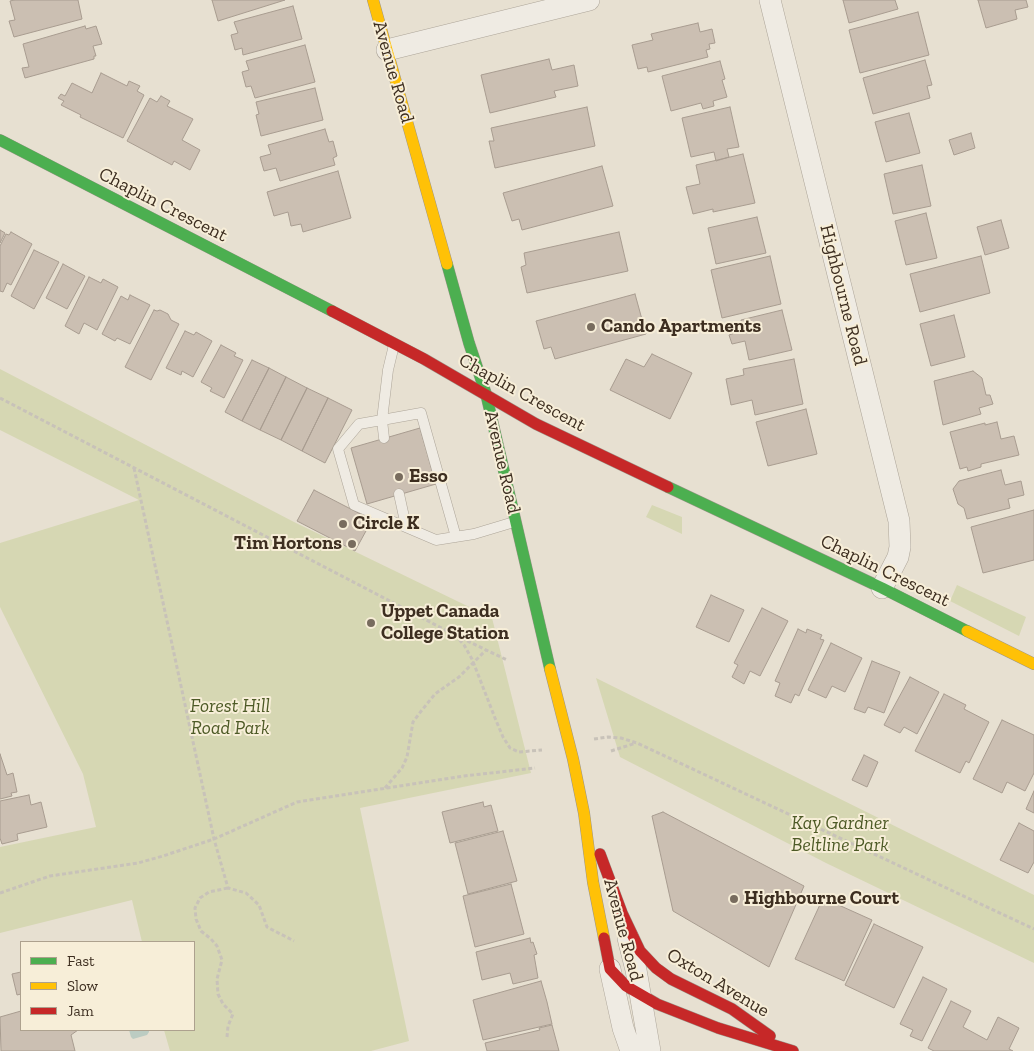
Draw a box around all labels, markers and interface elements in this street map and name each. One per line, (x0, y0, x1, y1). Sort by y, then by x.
street label: Avenue Road (368, 18, 418, 126)
street label: Chaplin Crescent (95, 163, 231, 247)
street label: Highbourne Road (814, 222, 872, 368)
place label: Cando Apartments (601, 316, 761, 338)
marker: Cando Apartments (585, 321, 597, 333)
street label: Chaplin Crescent (455, 349, 589, 437)
street label: Avenue Road (479, 408, 525, 516)
place label: Esso (409, 466, 448, 488)
marker: Esso (393, 471, 405, 483)
place label: Circle K (353, 513, 419, 535)
marker: Circle K (337, 518, 349, 530)
street label: Chaplin Crescent (817, 530, 953, 612)
place label: Tim Hortons (234, 533, 342, 555)
marker: Tim Hortons (346, 538, 358, 550)
place label: Uppet Canada College Station (381, 601, 509, 645)
marker: Uppet Canada College Station (365, 617, 377, 629)
park label: Forest Hill Road Park (190, 696, 270, 740)
park label: Kay Gardner Beltline Park (791, 813, 889, 857)
street label: Avenue Road (598, 876, 648, 984)
place label: Highbourne Court (744, 888, 899, 910)
marker: Highbourne Court (728, 893, 740, 905)
legend (20, 941, 195, 1031)
street label: Oxton Avenue (663, 943, 773, 1023)
text: Fast (67, 952, 95, 970)
text: Slow (67, 977, 98, 995)
text: Jam (67, 1002, 94, 1020)

